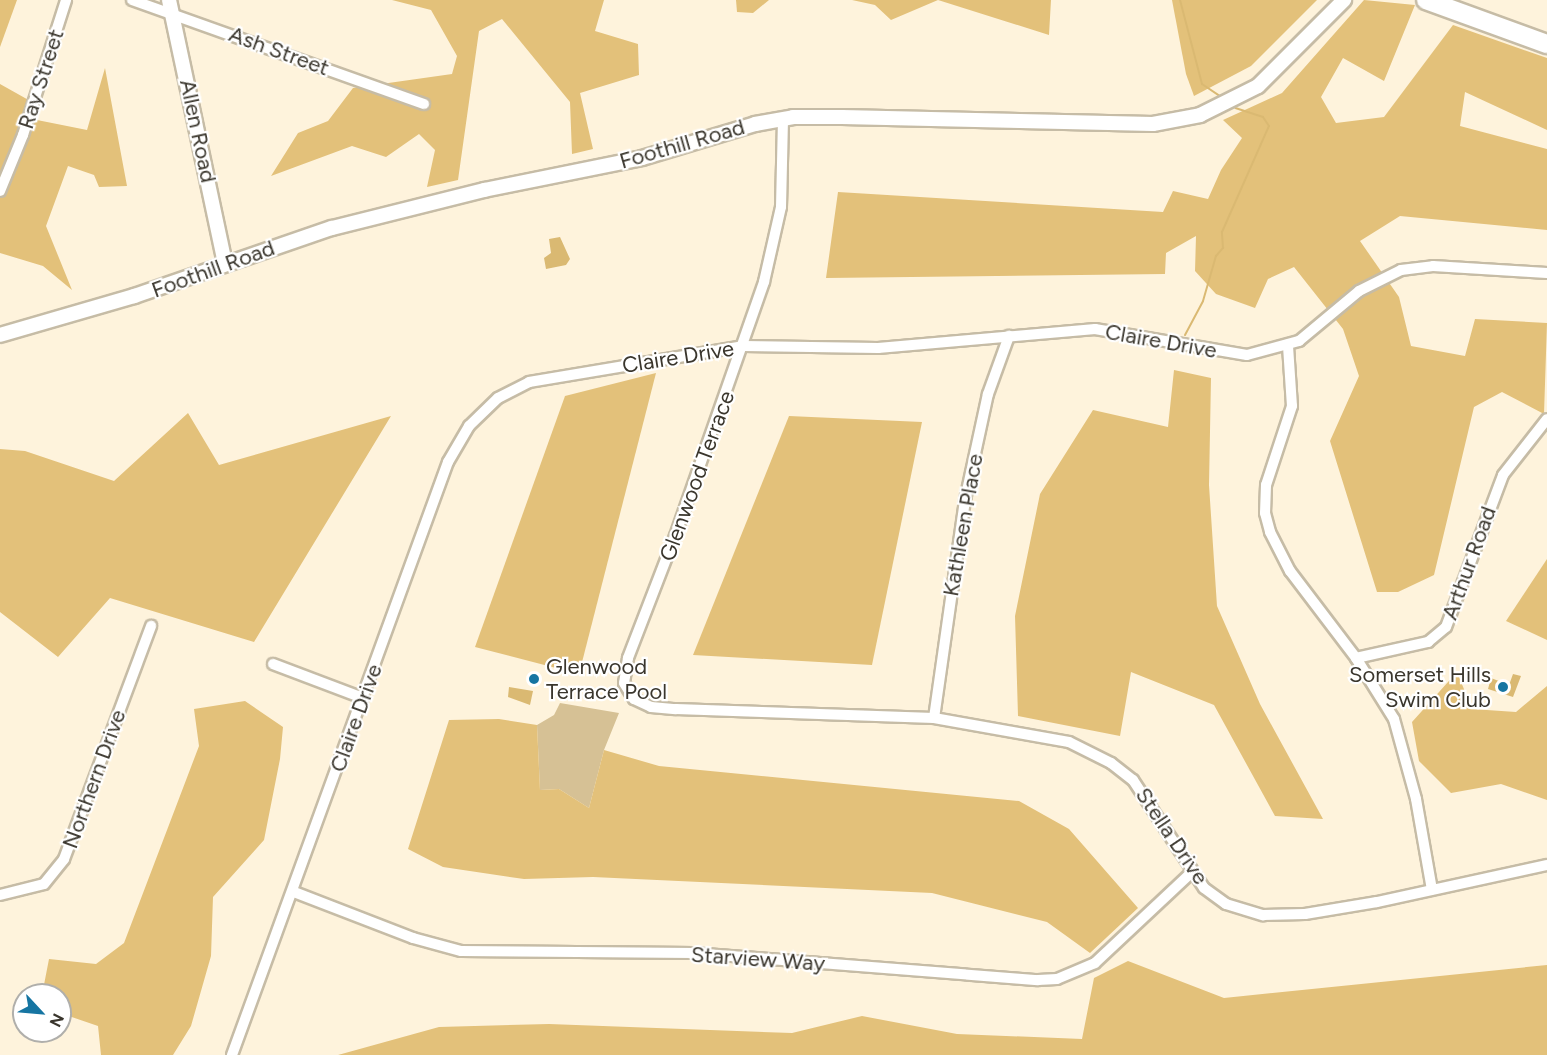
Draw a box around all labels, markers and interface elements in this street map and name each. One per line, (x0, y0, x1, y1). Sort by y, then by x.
street label: Ash Street (225, 21, 333, 81)
street label: Ray Street (12, 26, 70, 132)
street label: Allen Road (174, 77, 222, 185)
street label: Foothill Road (616, 114, 748, 174)
street label: Foothill Road (148, 235, 278, 303)
street label: Claire Drive (1103, 318, 1219, 364)
street label: Claire Drive (620, 335, 736, 379)
street label: Glenwood Terrace (654, 387, 740, 565)
street label: Kathleen Place (937, 452, 989, 598)
street label: Arthur Road (1436, 503, 1502, 623)
place label: Glenwood Terrace Pool (546, 653, 667, 704)
street label: Claire Drive (324, 660, 388, 776)
place label: Somerset Hills Swim Club (1349, 661, 1491, 712)
marker: Glenwood Terrace Pool (527, 672, 541, 686)
marker: Somerset Hills Swim Club (1496, 680, 1510, 694)
street label: Northern Drive (57, 706, 131, 852)
street label: Stella Drive (1130, 783, 1214, 889)
street label: Starview Way (690, 941, 826, 977)
north arrow (12, 983, 72, 1043)
text: N (46, 1011, 68, 1030)

